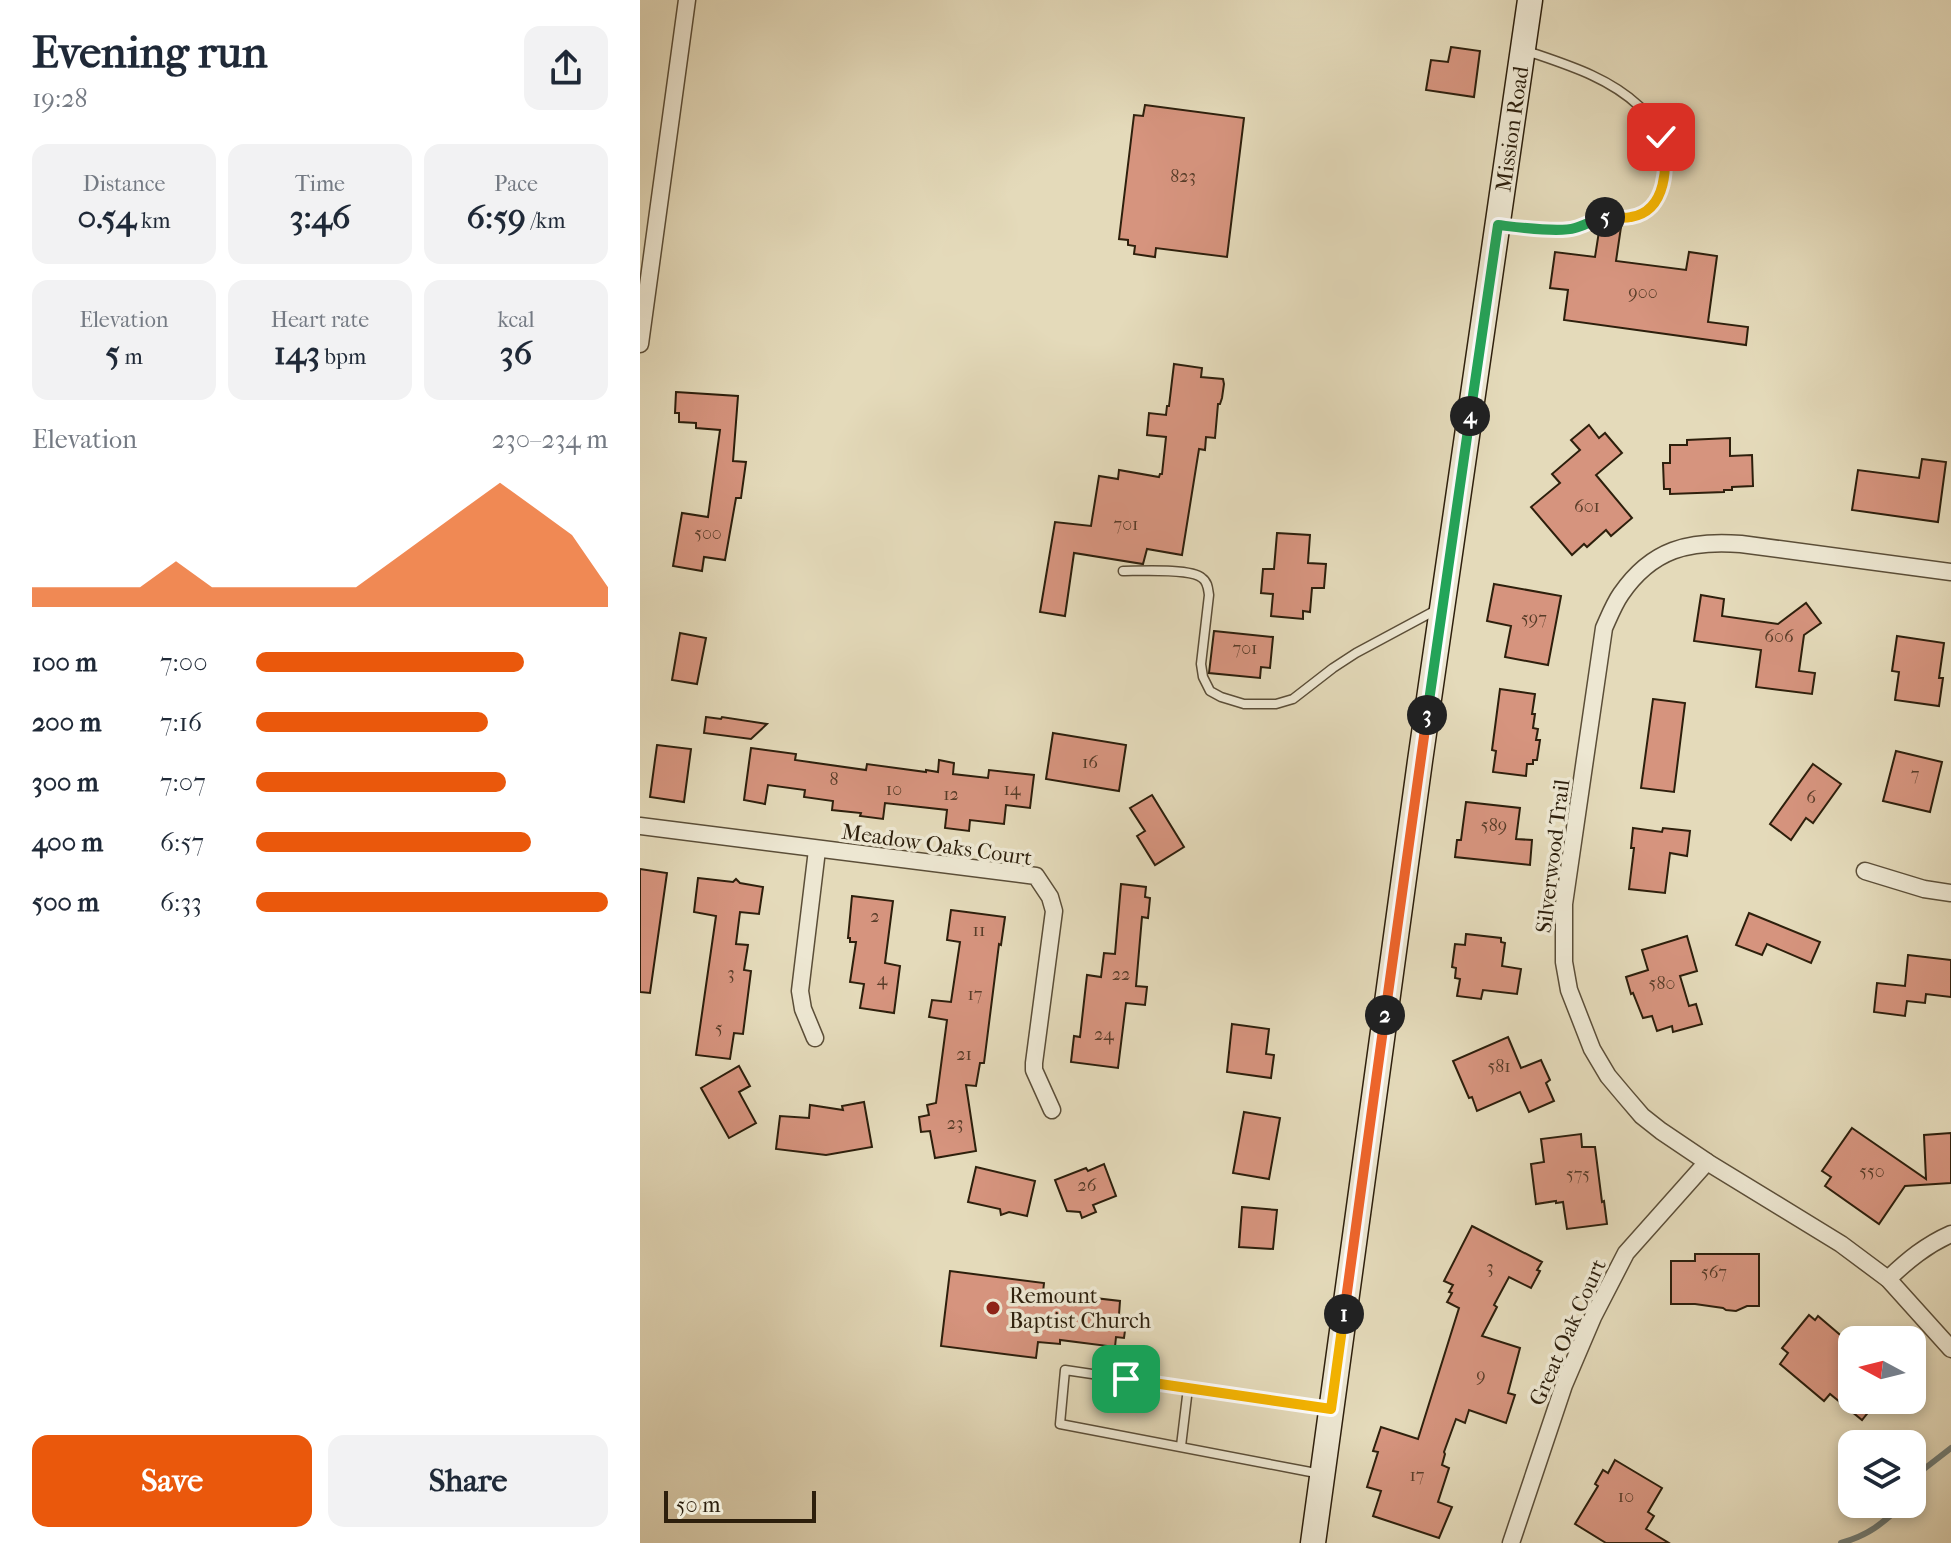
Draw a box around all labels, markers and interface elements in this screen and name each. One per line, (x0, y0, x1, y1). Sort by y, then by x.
button: share (524, 26, 608, 110)
text: Evening run (32, 27, 267, 78)
street label: Mission Road (1490, 63, 1534, 194)
text: 19:28 (32, 83, 88, 114)
pin (1627, 103, 1695, 171)
icon: check (1639, 115, 1683, 159)
house number: 823 (1170, 166, 1196, 187)
text: Distance (83, 171, 165, 197)
text: Time (295, 171, 345, 197)
text: Pace (494, 171, 538, 197)
text: 0.54 (77, 197, 136, 237)
text: 3:46 (290, 197, 350, 237)
text: 6:59 (467, 197, 526, 237)
pin: 5 (1585, 197, 1625, 237)
text: 5 (1600, 204, 1610, 230)
text: km (136, 208, 171, 234)
text: /km (526, 208, 565, 234)
house number: 900 (1628, 282, 1658, 303)
text: Elevation (80, 307, 168, 333)
text: Heart rate (271, 307, 369, 333)
text: kcal (497, 307, 535, 333)
text: 5 (105, 333, 120, 373)
text: 143 (274, 333, 320, 373)
text: 36 (500, 333, 532, 373)
text: m (120, 344, 143, 370)
text: bpm (320, 344, 366, 370)
pin: 4 (1450, 396, 1490, 436)
text: 4 (1464, 403, 1477, 429)
text: Elevation (32, 424, 137, 455)
text: 230–234 m (492, 424, 608, 455)
house number: 601 (1574, 496, 1600, 517)
house number: 701 (1114, 514, 1138, 535)
house number: 500 (694, 523, 722, 544)
house number: 597 (1521, 608, 1547, 629)
house number: 606 (1764, 626, 1794, 647)
house number: 701 (1233, 638, 1257, 659)
text: 100 m (32, 647, 97, 678)
text: 7:00 (160, 647, 208, 678)
pin: 3 (1407, 695, 1447, 735)
text: 3 (1422, 702, 1432, 728)
text: 200 m (32, 707, 101, 738)
text: 7:16 (160, 707, 202, 738)
house number: 16 (1082, 752, 1098, 773)
house number: 7 (1911, 764, 1920, 785)
text: 300 m (32, 767, 99, 798)
text: 7:07 (160, 767, 206, 798)
house number: 8 (829, 769, 839, 790)
street label: Silverwood Trail (1531, 778, 1575, 935)
house number: 10 (886, 779, 902, 800)
house number: 14 (1003, 779, 1021, 800)
house number: 12 (943, 784, 959, 805)
house number: 6 (1806, 787, 1816, 808)
house number: 589 (1481, 815, 1507, 836)
street label: Meadow Oaks Court (840, 819, 1034, 871)
text: 400 m (32, 827, 103, 858)
text: 6:57 (160, 827, 204, 858)
text: 500 m (32, 887, 99, 918)
text: 6:33 (160, 887, 202, 918)
house number: 2 (870, 906, 880, 927)
house number: 11 (973, 920, 985, 941)
house number: 3 (727, 963, 735, 984)
house number: 22 (1112, 964, 1130, 985)
house number: 4 (877, 969, 888, 990)
house number: 580 (1649, 973, 1675, 994)
house number: 17 (967, 984, 983, 1005)
pin: 2 (1365, 995, 1405, 1035)
text: 2 (1379, 1002, 1391, 1028)
house number: 5 (715, 1018, 723, 1039)
house number: 24 (1094, 1024, 1114, 1045)
house number: 21 (956, 1044, 972, 1065)
house number: 581 (1487, 1056, 1511, 1077)
house number: 23 (947, 1113, 963, 1134)
house number: 550 (1859, 1161, 1885, 1182)
house number: 575 (1566, 1164, 1590, 1185)
house number: 26 (1077, 1175, 1097, 1196)
street label: Great Oak Court (1524, 1255, 1612, 1410)
house number: 3 (1486, 1257, 1494, 1278)
house number: 567 (1701, 1262, 1727, 1283)
place label: Remount Baptist Church (1009, 1283, 1152, 1334)
pin: 1 (1324, 1294, 1364, 1334)
marker: Remount Baptist Church (984, 1299, 1002, 1317)
text: 1 (1340, 1301, 1348, 1327)
north arrow (1838, 1326, 1926, 1414)
map controls (1838, 1326, 1926, 1518)
pin (1092, 1345, 1160, 1413)
icon: arrive (1104, 1357, 1148, 1401)
house number: 9 (1476, 1365, 1486, 1386)
button: layers (1838, 1430, 1926, 1518)
button: Save (32, 1435, 312, 1527)
button: Share (328, 1435, 608, 1527)
house number: 17 (1409, 1465, 1425, 1486)
house number: 10 (1618, 1486, 1634, 1507)
scale bar (664, 1487, 816, 1523)
text: 50 m (676, 1492, 721, 1518)

